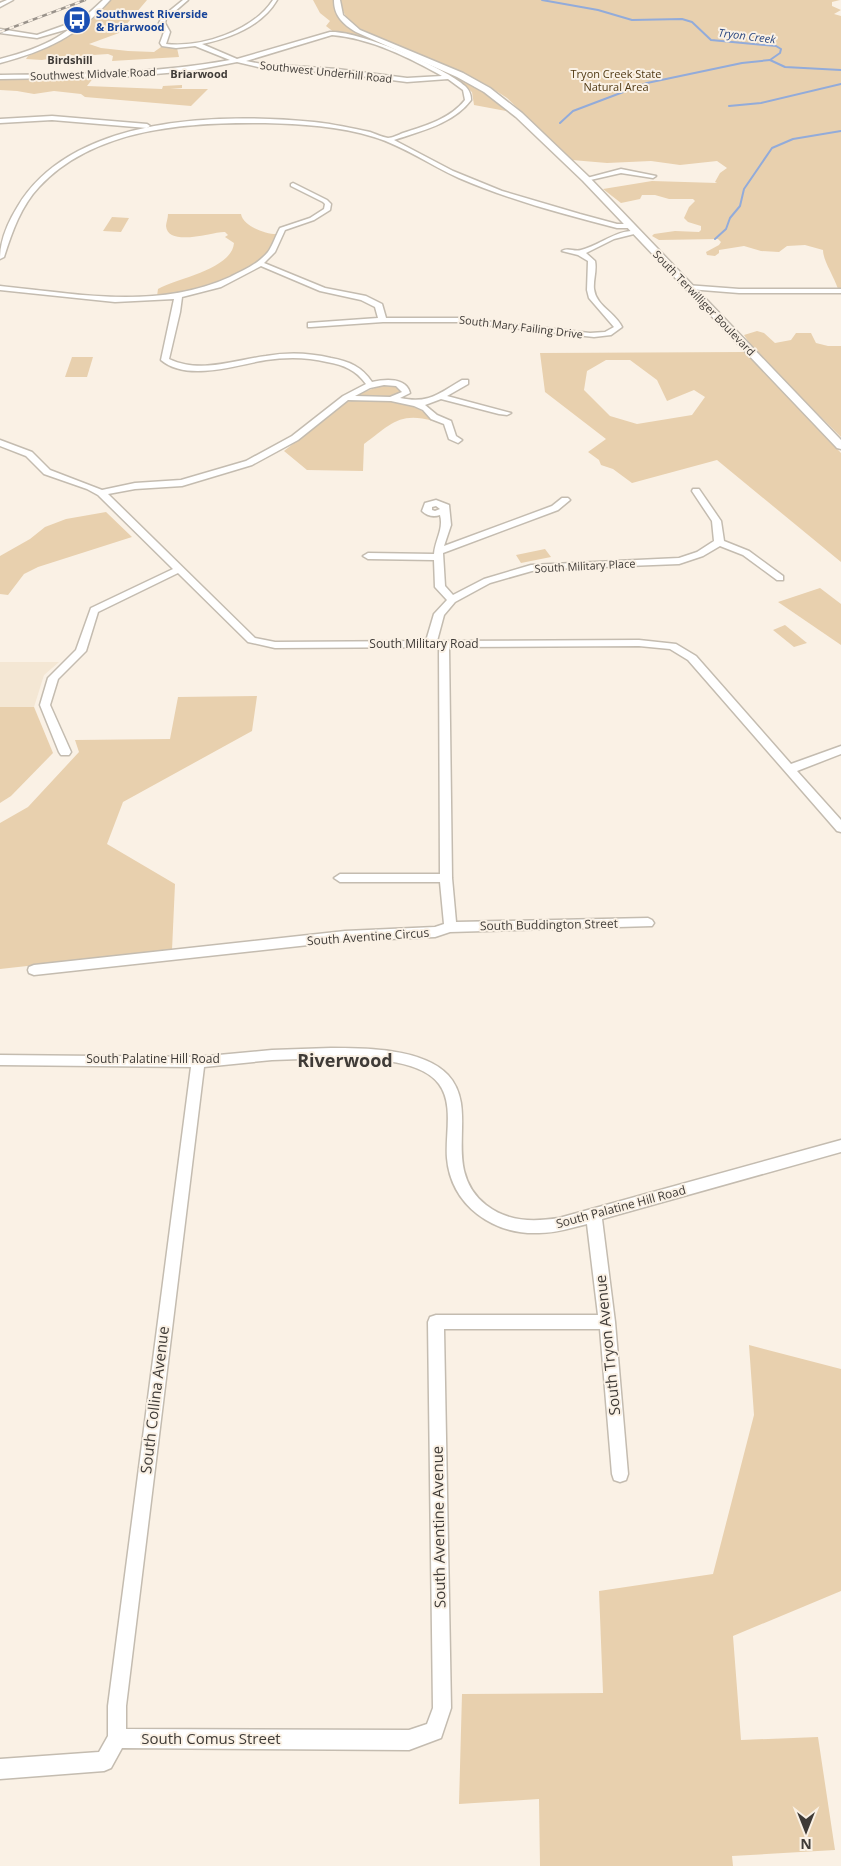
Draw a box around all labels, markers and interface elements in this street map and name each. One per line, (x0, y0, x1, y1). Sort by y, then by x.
bus stop icon: Southwest Riverside & Briarwood (62, 5, 92, 35)
place label: Southwest Riverside & Briarwood (96, 6, 208, 34)
water label: Tryon Creek (718, 25, 777, 47)
district label: Birdshill (47, 52, 93, 67)
street label: Southwest Underhill Road (259, 57, 393, 86)
street label: Southwest Midvale Road (30, 64, 156, 83)
district label: Briarwood (170, 66, 228, 81)
park label: Tryon Creek State Natural Area (571, 66, 661, 94)
street label: South Terwilliger Boulevard (650, 247, 759, 359)
street label: South Mary Failing Drive (458, 311, 584, 342)
street label: South Military Place (534, 555, 636, 576)
street label: South Military Road (369, 635, 479, 652)
street label: South Buddington Street (480, 915, 618, 934)
street label: South Aventine Circus (306, 924, 430, 949)
district label: Riverwood (297, 1048, 393, 1072)
street label: South Palatine Hill Road (86, 1050, 220, 1067)
street label: South Palatine Hill Road (554, 1181, 688, 1232)
street label: South Tryon Avenue (590, 1274, 624, 1416)
street label: South Collina Avenue (135, 1325, 173, 1475)
street label: South Aventine Avenue (427, 1446, 449, 1608)
street label: South Comus Street (141, 1728, 281, 1748)
north arrow (781, 1806, 831, 1856)
text: N (800, 1835, 812, 1854)

